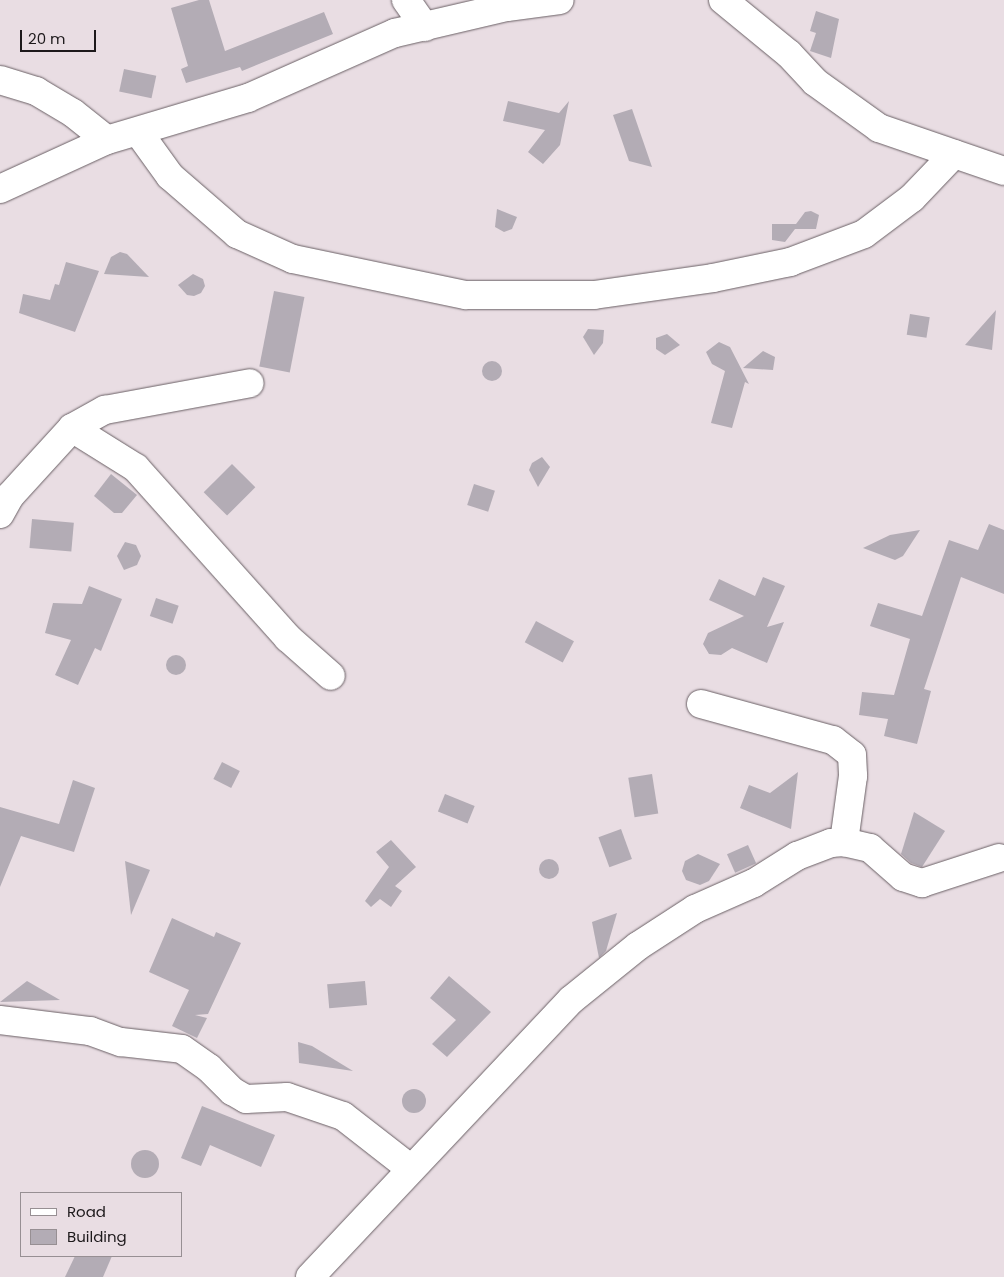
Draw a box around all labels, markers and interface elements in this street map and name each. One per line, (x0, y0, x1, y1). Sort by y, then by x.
scale bar (22, 20, 99, 52)
text: 20 m (28, 28, 66, 49)
legend (20, 1192, 182, 1257)
text: Road (67, 1201, 106, 1222)
text: Building (67, 1226, 127, 1247)

